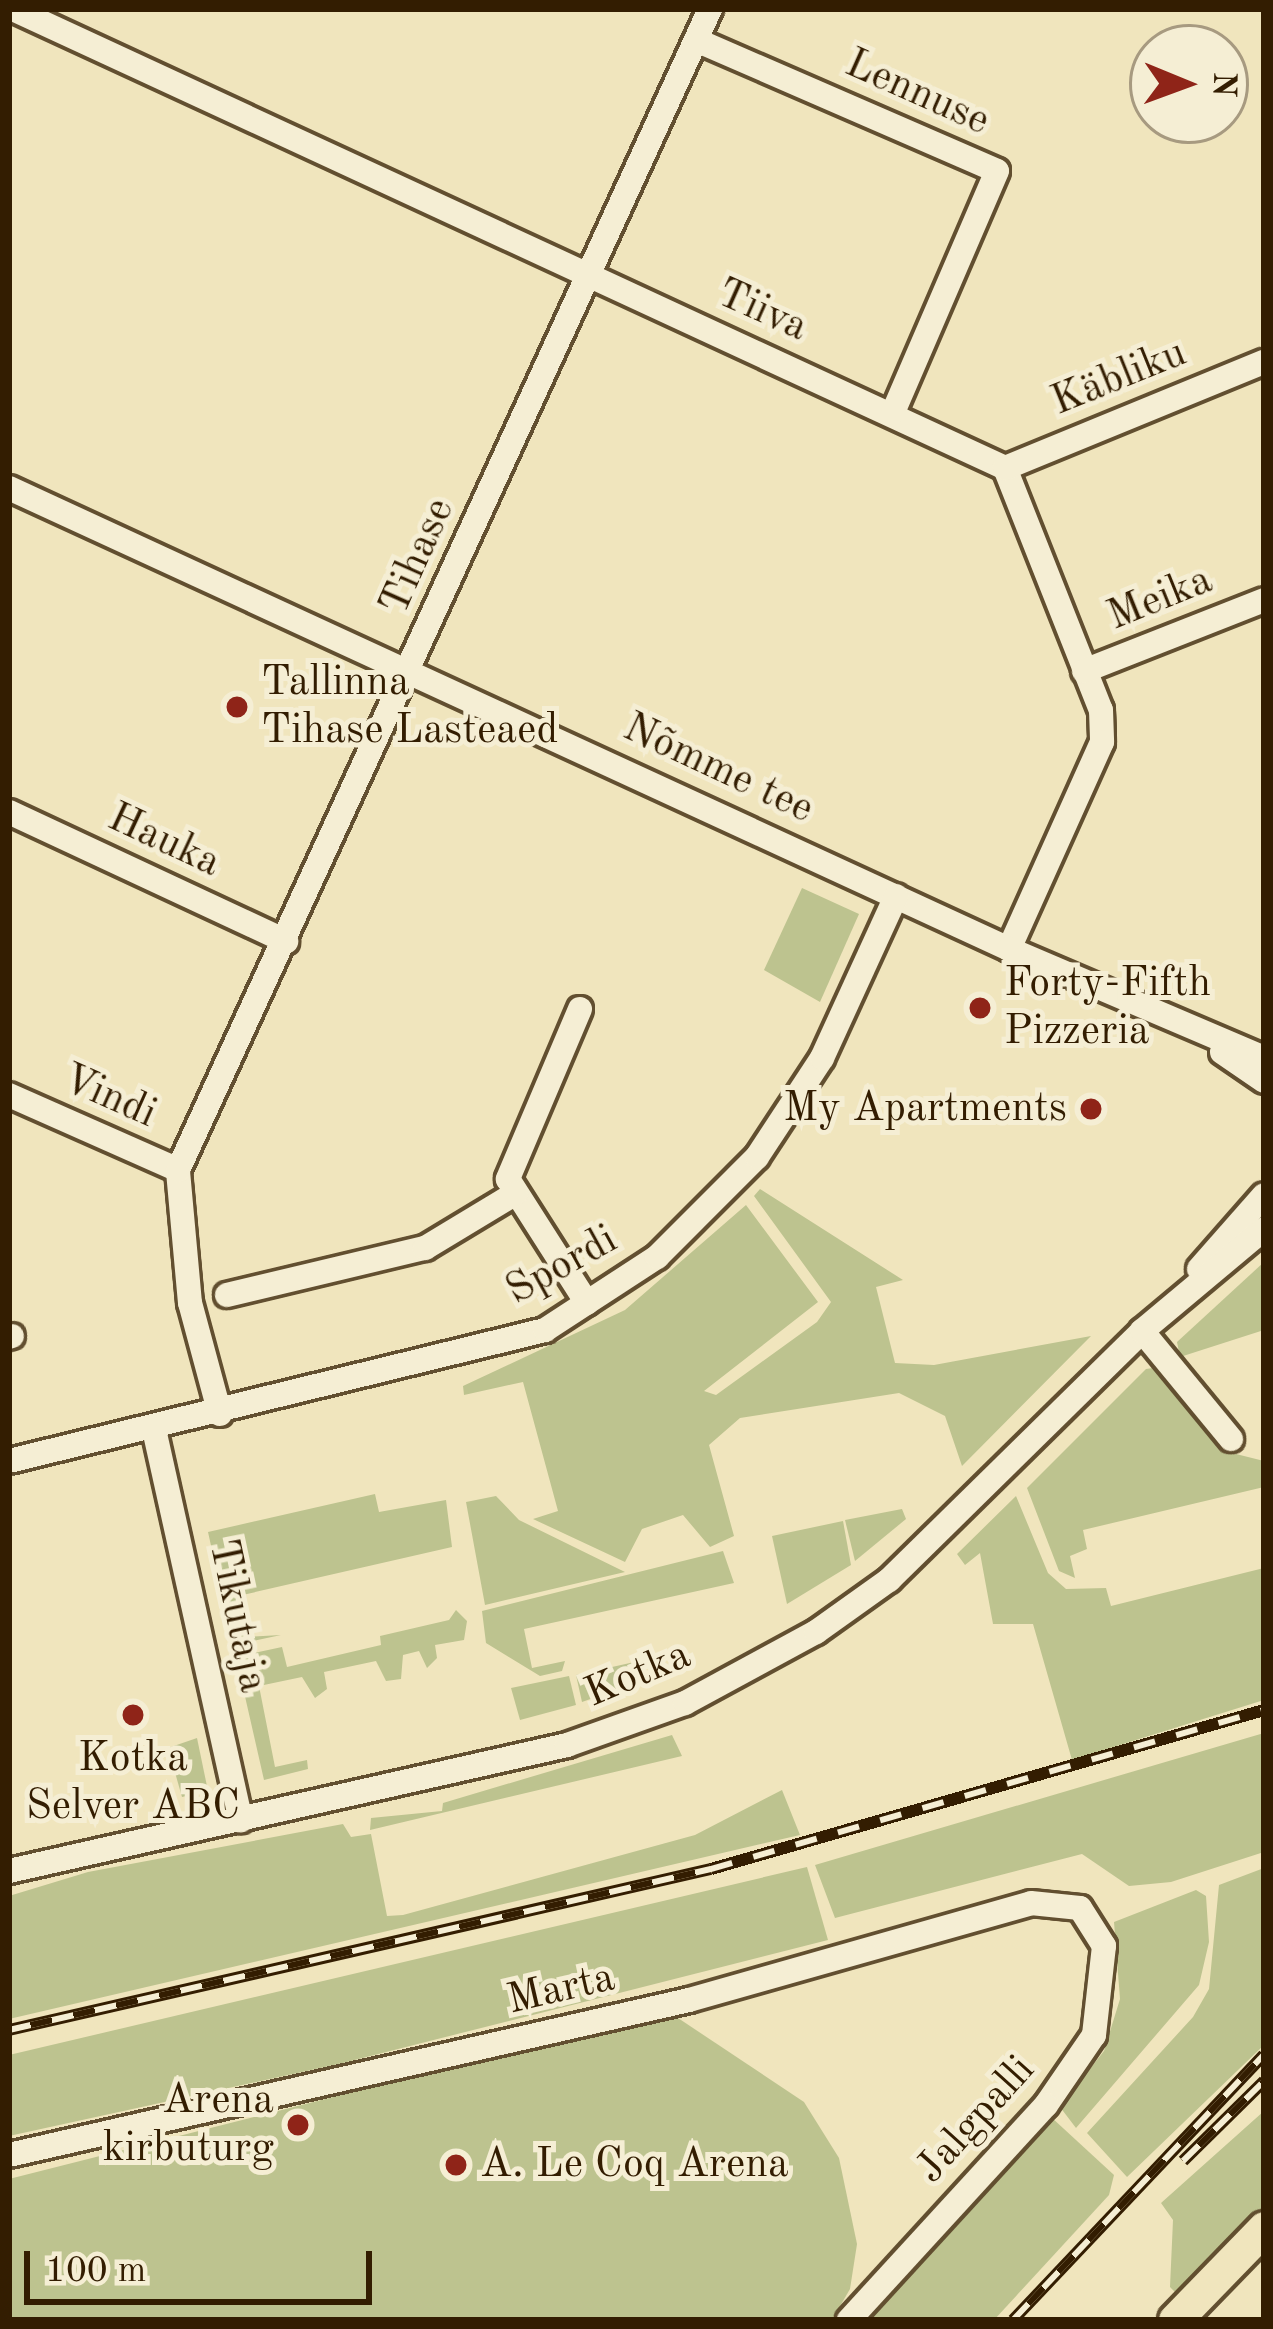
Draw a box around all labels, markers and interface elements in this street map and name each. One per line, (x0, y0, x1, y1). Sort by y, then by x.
north arrow (1129, 24, 1249, 144)
street label: Lennuse (837, 39, 997, 147)
text: N (1206, 72, 1239, 97)
street label: Tiiva (709, 269, 815, 353)
street label: Käbliku (1044, 328, 1194, 428)
street label: Tihase (370, 491, 466, 623)
street label: Meika (1100, 555, 1220, 643)
place label: Tallinna Tihase Lasteaed (261, 658, 558, 756)
marker: Tallinna Tihase Lasteaed (224, 694, 250, 720)
street label: Nõmme tee (615, 703, 821, 835)
street label: Hauka (99, 793, 229, 889)
place label: Forty-Fifth Pizzeria (1004, 959, 1211, 1058)
marker: Forty-Fifth Pizzeria (967, 995, 993, 1021)
street label: Vindi (54, 1054, 164, 1140)
place label: My Apartments (783, 1084, 1067, 1134)
marker: My Apartments (1078, 1096, 1104, 1122)
street label: Spordi (498, 1215, 626, 1317)
street label: Tikutaja (196, 1535, 278, 1697)
street label: Kotka (578, 1630, 698, 1720)
marker: Kotka Selver ABC (120, 1702, 146, 1728)
place label: Kotka Selver ABC (26, 1734, 240, 1832)
street label: Marta (502, 1953, 620, 2027)
street label: Jalgpalli (906, 2046, 1046, 2194)
place label: Arena kirbuturg (103, 2076, 274, 2174)
marker: Arena kirbuturg (285, 2112, 311, 2138)
place label: A. Le Coq Arena (480, 2140, 789, 2190)
marker: A. Le Coq Arena (443, 2152, 469, 2178)
scale bar (30, 2227, 378, 2301)
text: 100 m (45, 2254, 146, 2290)

